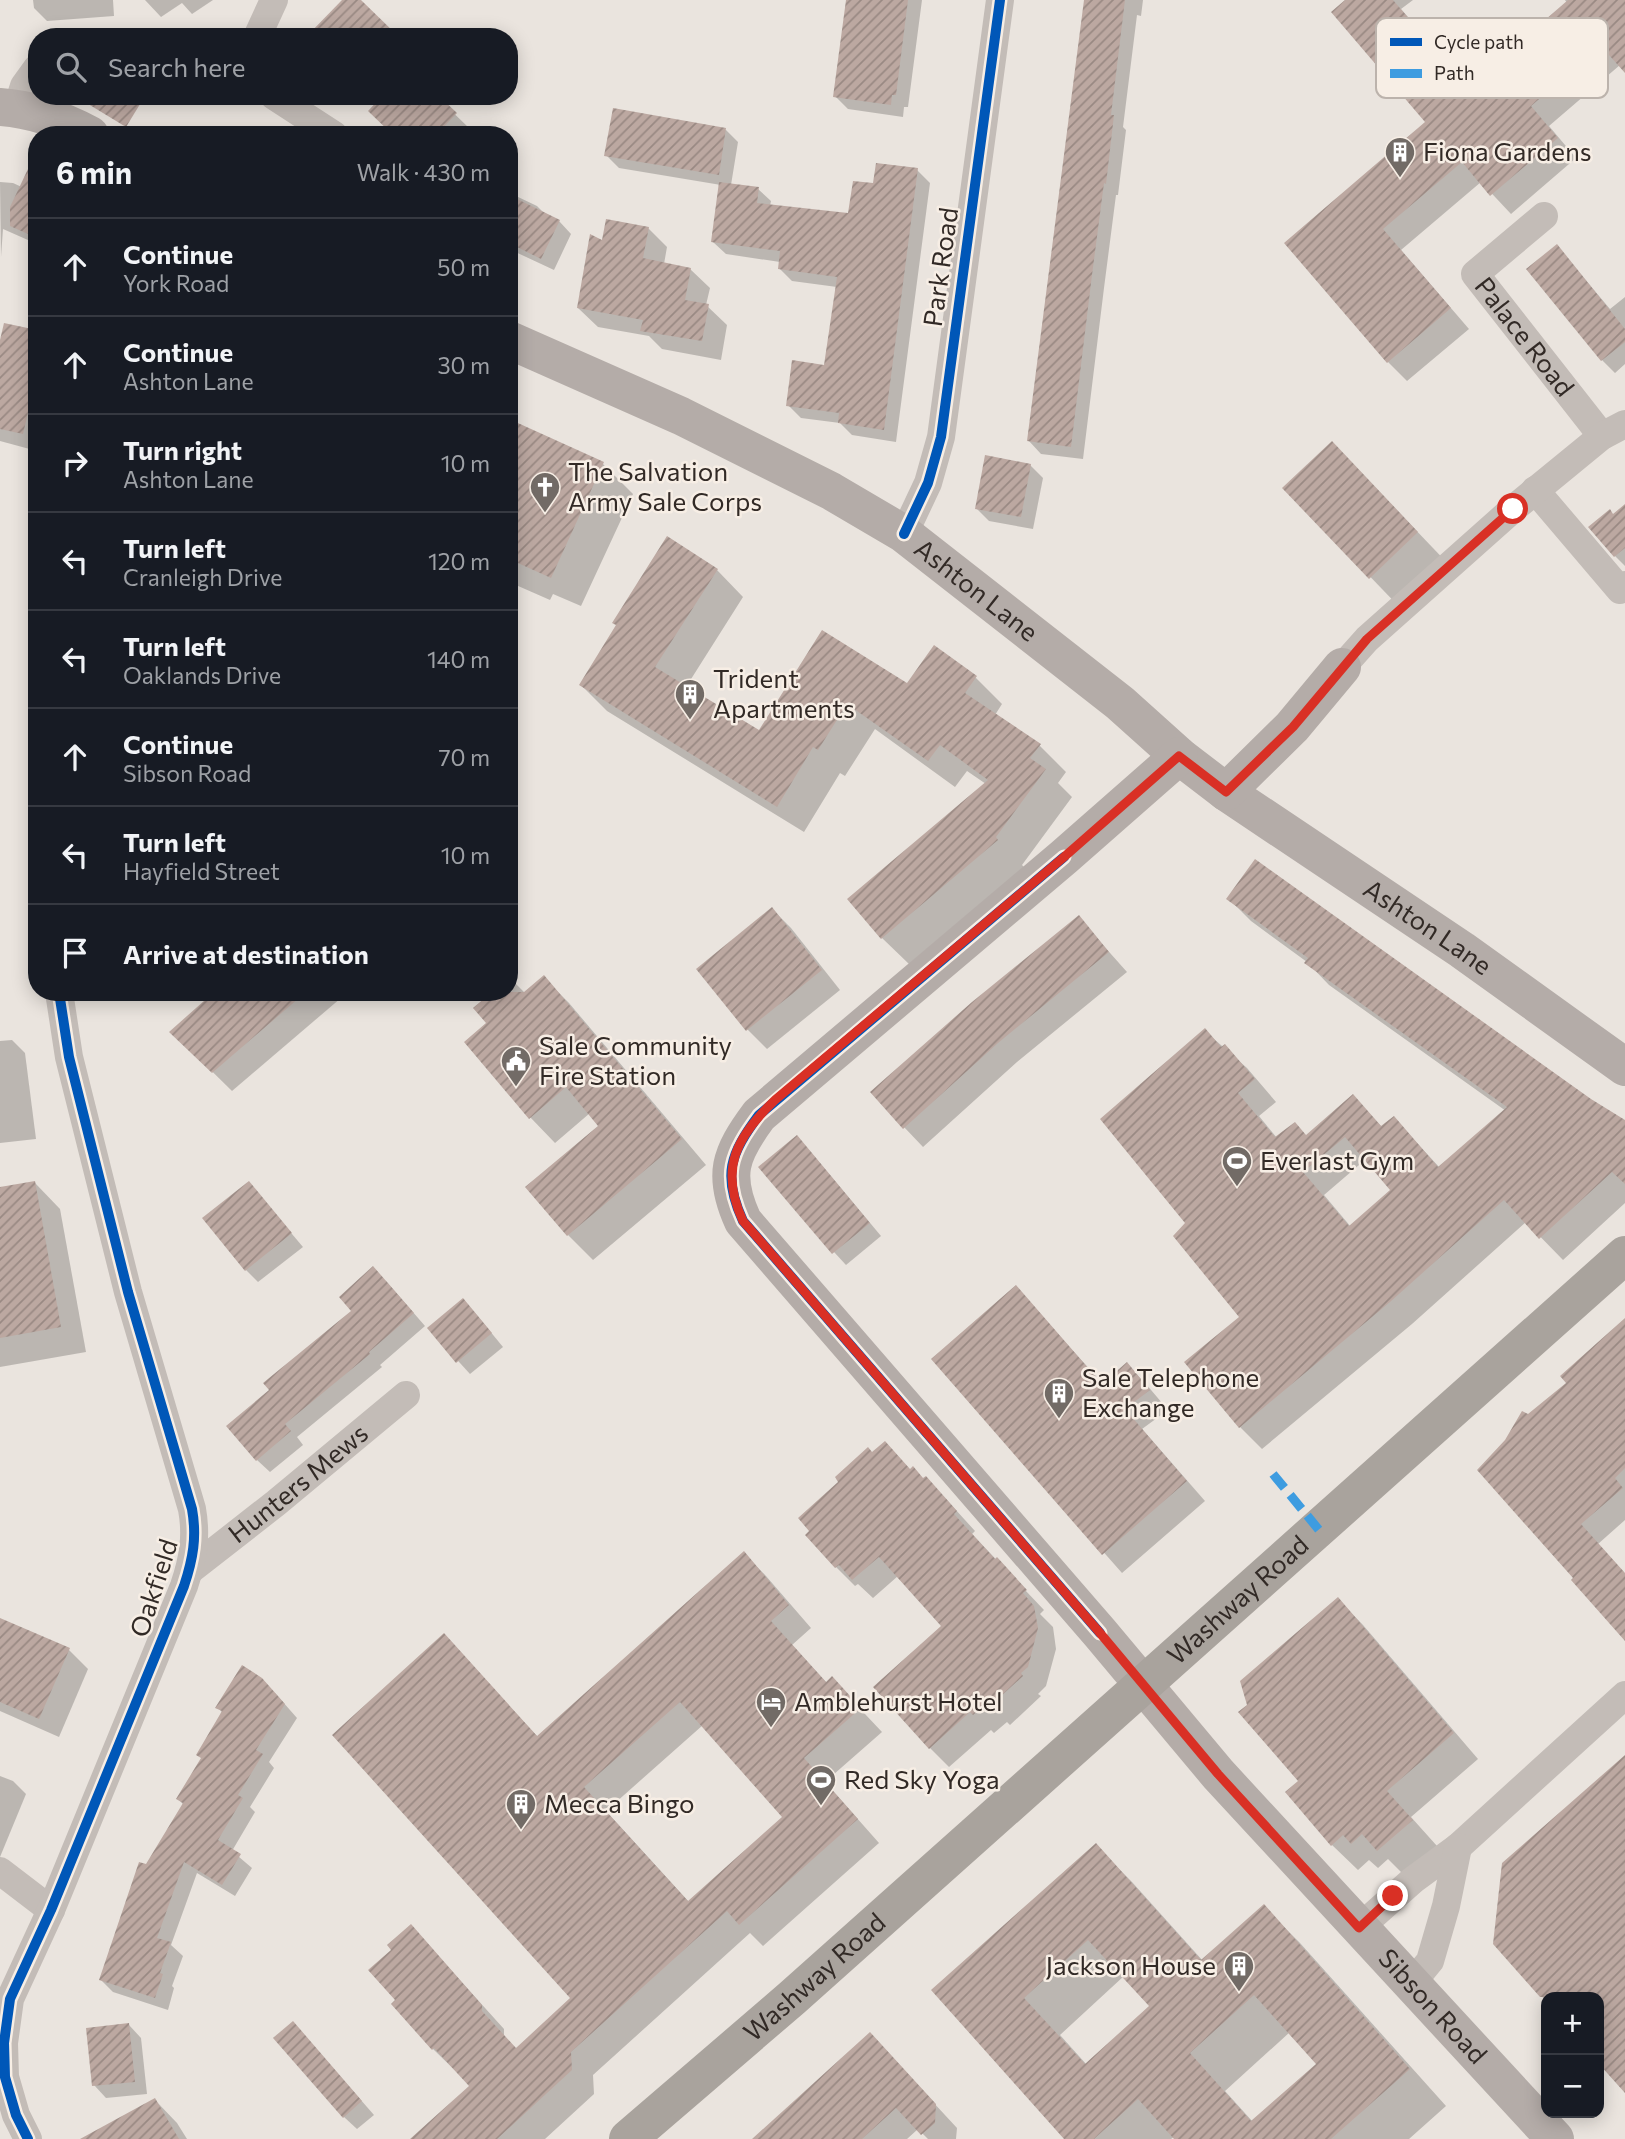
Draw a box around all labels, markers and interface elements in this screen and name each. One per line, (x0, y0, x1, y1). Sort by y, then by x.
legend (1376, 18, 1608, 98)
search box (28, 28, 518, 105)
text: Cycle path (1434, 30, 1524, 53)
icon: search (52, 48, 90, 86)
text: Search here (108, 51, 246, 82)
text: Path (1434, 61, 1475, 84)
building icon: Fiona Gardens (1383, 135, 1417, 179)
place label: Fiona Gardens (1423, 135, 1592, 166)
text: 6 min (56, 153, 132, 190)
text: Walk · 430 m (357, 158, 490, 186)
street label: Park Road (916, 205, 963, 328)
text: Continue (123, 238, 233, 269)
icon: ahead (56, 248, 94, 286)
text: 50 m (437, 253, 490, 281)
text: York Road (123, 269, 229, 297)
street label: Palace Road (1469, 270, 1582, 402)
text: Continue (123, 336, 233, 367)
icon: ahead (56, 346, 94, 384)
text: 30 m (437, 351, 490, 379)
text: Ashton Lane (123, 367, 254, 395)
text: Turn right (123, 434, 242, 465)
icon: right (56, 444, 94, 482)
text: 10 m (441, 449, 490, 477)
place label: The Salvation Army Sale Corps (568, 455, 762, 516)
text: Ashton Lane (123, 465, 254, 493)
church icon: The Salvation Army Sale Corps (528, 470, 562, 514)
route start (1497, 493, 1528, 524)
street label: Ashton Lane (909, 531, 1045, 647)
text: Turn left (123, 532, 226, 563)
icon: left (56, 542, 94, 580)
text: 120 m (428, 547, 490, 575)
text: Cranleigh Drive (123, 563, 282, 591)
text: Turn left (123, 630, 226, 661)
icon: left (56, 640, 94, 678)
text: 140 m (427, 645, 490, 673)
text: Oaklands Drive (123, 661, 281, 689)
place label: Trident Apartments (713, 662, 855, 723)
building icon: Trident Apartments (673, 677, 707, 721)
text: Continue (123, 728, 233, 759)
icon: ahead (56, 738, 94, 776)
text: 70 m (438, 743, 490, 771)
text: Sibson Road (123, 759, 251, 787)
text: Turn left (123, 826, 226, 857)
icon: left (56, 836, 94, 874)
text: 10 m (441, 841, 490, 869)
text: Hayfield Street (123, 857, 280, 885)
street label: Ashton Lane (1359, 872, 1498, 980)
icon: arrive (56, 934, 94, 972)
text: Arrive at destination (123, 938, 369, 969)
place label: Sale Community Fire Station (539, 1029, 732, 1090)
public building icon: Sale Community Fire Station (499, 1044, 533, 1088)
sports icon: Everlast Gym (1220, 1144, 1254, 1188)
place label: Everlast Gym (1260, 1144, 1414, 1175)
place label: Sale Telephone Exchange (1082, 1361, 1259, 1422)
building icon: Sale Telephone Exchange (1042, 1376, 1076, 1420)
street label: Hunters Mews (222, 1416, 373, 1548)
street label: Washway Road (1160, 1528, 1314, 1670)
street label: Oakfield (122, 1535, 183, 1640)
hotel icon: Amblehurst Hotel (754, 1685, 788, 1729)
place label: Amblehurst Hotel (794, 1685, 1003, 1716)
sports icon: Red Sky Yoga (804, 1763, 838, 1807)
place label: Red Sky Yoga (844, 1763, 1000, 1794)
building icon: Mecca Bingo (504, 1787, 538, 1831)
place label: Mecca Bingo (544, 1787, 695, 1818)
route end (1377, 1880, 1408, 1911)
street label: Washway Road (737, 1906, 891, 2047)
street label: Sibson Road (1373, 1942, 1494, 2069)
place label: Jackson House (1046, 1949, 1216, 1980)
building icon: Jackson House (1222, 1949, 1256, 1993)
map controls (1541, 1992, 1604, 2118)
button: + (1541, 1992, 1604, 2055)
button: − (1541, 2055, 1604, 2118)

